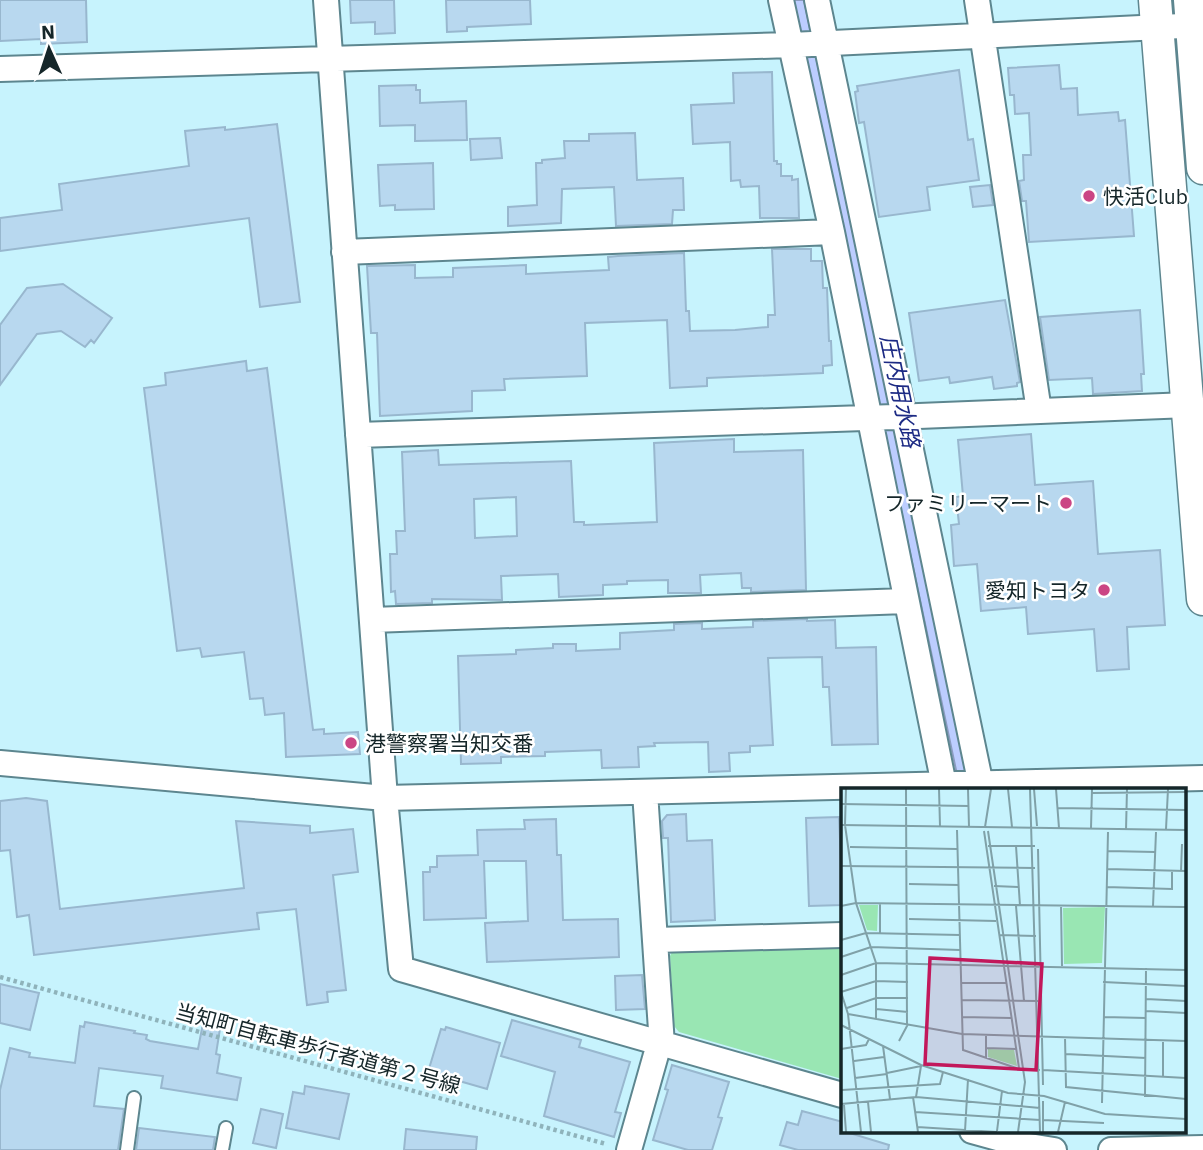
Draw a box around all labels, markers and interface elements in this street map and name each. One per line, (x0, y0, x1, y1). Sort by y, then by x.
north arrow (14, 14, 84, 84)
text: N (41, 20, 56, 44)
place label: 快活Club (1103, 182, 1188, 210)
marker: 快活Club (1081, 188, 1097, 204)
water label: 庄内用水路 (874, 332, 928, 452)
place label: ファミリーマート (884, 489, 1052, 517)
marker: ファミリーマート (1058, 495, 1074, 511)
place label: 愛知トヨタ (985, 576, 1090, 604)
marker: 愛知トヨタ (1096, 582, 1112, 598)
place label: 港警察署当知交番 (365, 729, 533, 757)
marker: 港警察署当知交番 (343, 735, 359, 751)
inset map (841, 788, 1186, 1132)
street label: 当知町自転車歩行者道第２号線 (172, 996, 464, 1100)

